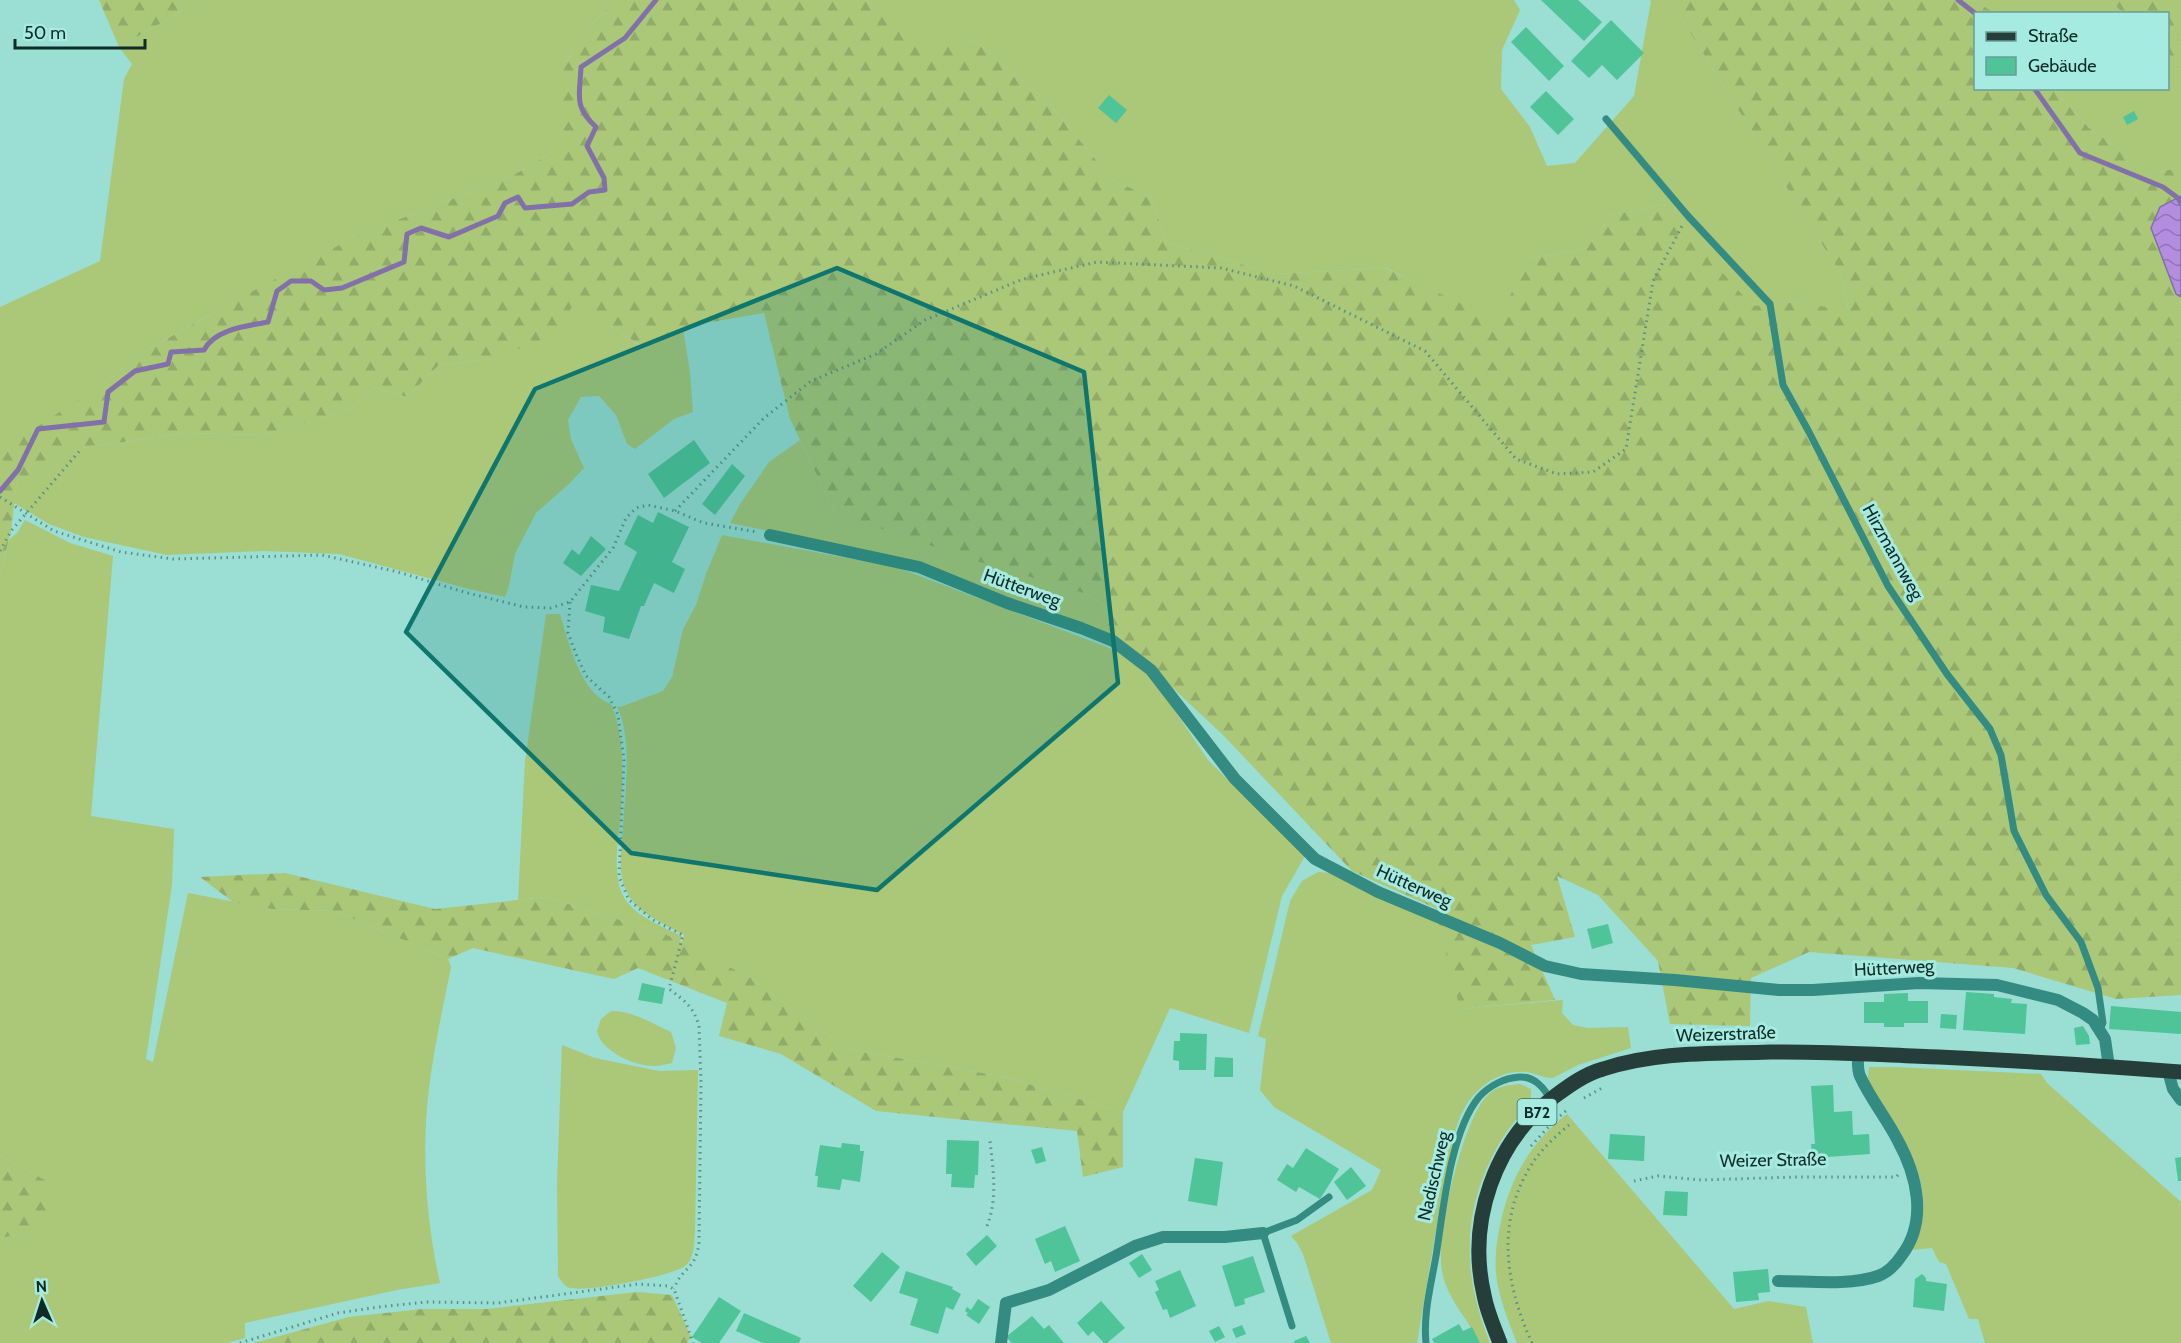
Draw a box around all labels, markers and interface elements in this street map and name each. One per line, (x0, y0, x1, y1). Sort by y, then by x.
scale bar (15, 12, 146, 50)
legend (1974, 12, 2169, 90)
text: 50 m (24, 22, 66, 44)
text: Straße (2028, 25, 2078, 47)
text: Gebäude (2028, 55, 2097, 77)
street label: Hirzmannweg (1858, 500, 1929, 605)
street label: Hütterweg (981, 564, 1064, 612)
street label: Hütterweg (1373, 860, 1456, 913)
street label: Hütterweg (1853, 955, 1936, 981)
street label: Weizerstraße (1676, 1021, 1776, 1047)
road number: B72 (1518, 1099, 1556, 1125)
street label: Nadischweg (1413, 1128, 1455, 1223)
street label: Weizer Straße (1720, 1148, 1826, 1172)
north arrow (12, 1271, 72, 1331)
text: N (35, 1277, 47, 1296)

